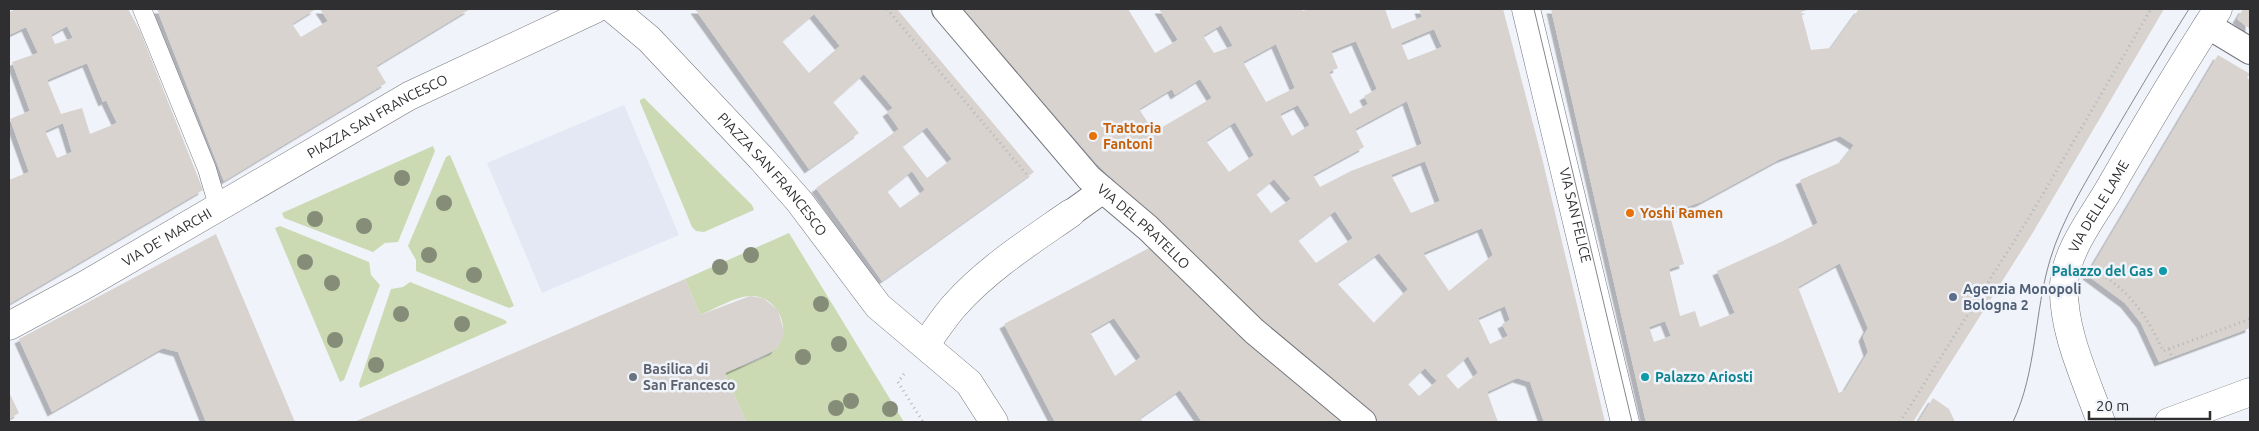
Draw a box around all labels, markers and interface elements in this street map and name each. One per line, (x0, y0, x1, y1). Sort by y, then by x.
street label: PIAZZA SAN FRANCESCO (304, 71, 450, 162)
street label: PIAZZA SAN FRANCESCO (714, 109, 830, 239)
place label: Trattoria Fantoni (1103, 120, 1161, 152)
marker: Trattoria Fantoni (1087, 130, 1099, 142)
street label: VIA DELLE LAME (2065, 157, 2132, 255)
street label: VIA SAN FELICE (1556, 166, 1595, 264)
street label: VIA DEL PRATELLO (1094, 181, 1193, 272)
street label: VIA DE' MARCHI (119, 205, 214, 270)
place label: Yoshi Ramen (1640, 205, 1723, 221)
marker: Yoshi Ramen (1624, 207, 1636, 219)
place label: Palazzo del Gas (2052, 263, 2153, 279)
marker: Palazzo del Gas (2157, 265, 2169, 277)
place label: Agenzia Monopoli Bologna 2 (1963, 281, 2081, 313)
marker: Agenzia Monopoli Bologna 2 (1947, 291, 1959, 303)
place label: Basilica di San Francesco (643, 361, 736, 393)
place label: Palazzo Ariosti (1655, 369, 1753, 385)
marker: Basilica di San Francesco (627, 371, 639, 383)
marker: Palazzo Ariosti (1639, 371, 1651, 383)
scale bar (2089, 388, 2210, 420)
text: 20 m (2096, 397, 2129, 414)

